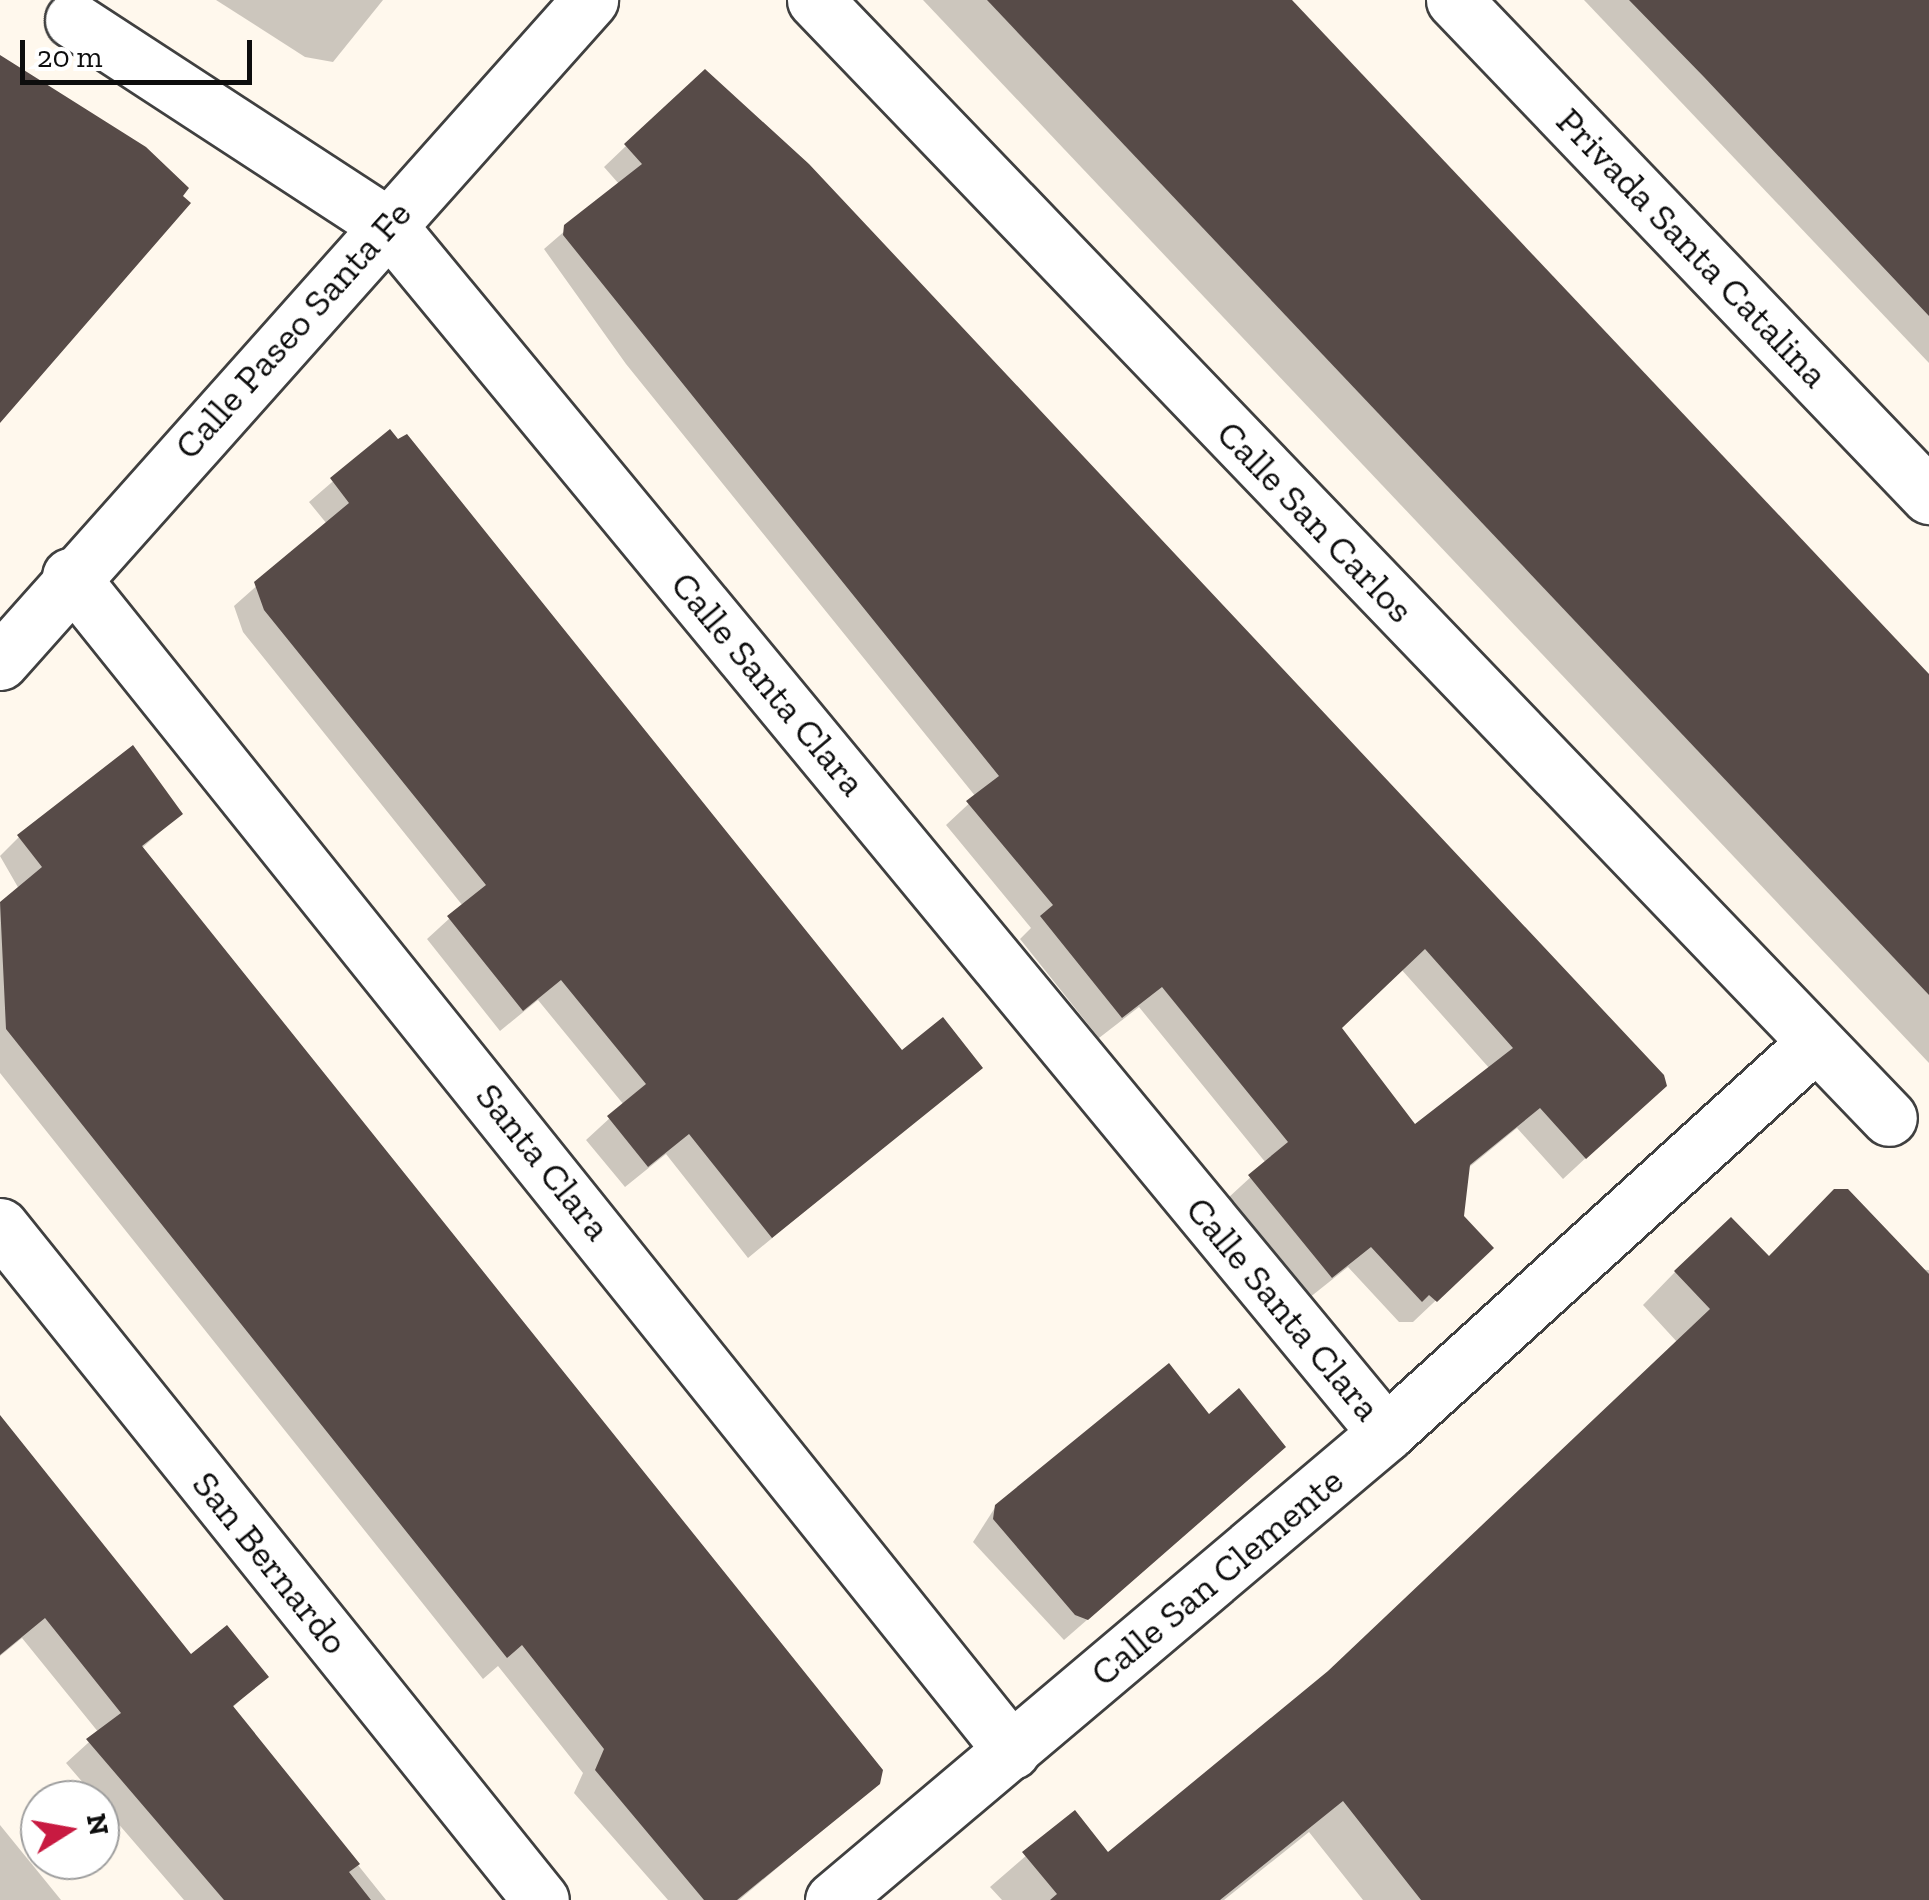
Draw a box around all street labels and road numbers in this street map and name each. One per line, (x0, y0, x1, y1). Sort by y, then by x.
street label: Privada Santa Catalina (1547, 99, 1837, 397)
street label: Calle Paseo Santa Fe (165, 191, 421, 469)
street label: Calle San Carlos (1207, 411, 1423, 633)
street label: Calle Santa Clara (661, 563, 875, 805)
street label: Santa Clara (466, 1074, 620, 1250)
street label: Calle Santa Clara (1176, 1188, 1390, 1430)
street label: Calle San Clemente (1081, 1458, 1353, 1696)
street label: San Bernardo (182, 1462, 358, 1664)

